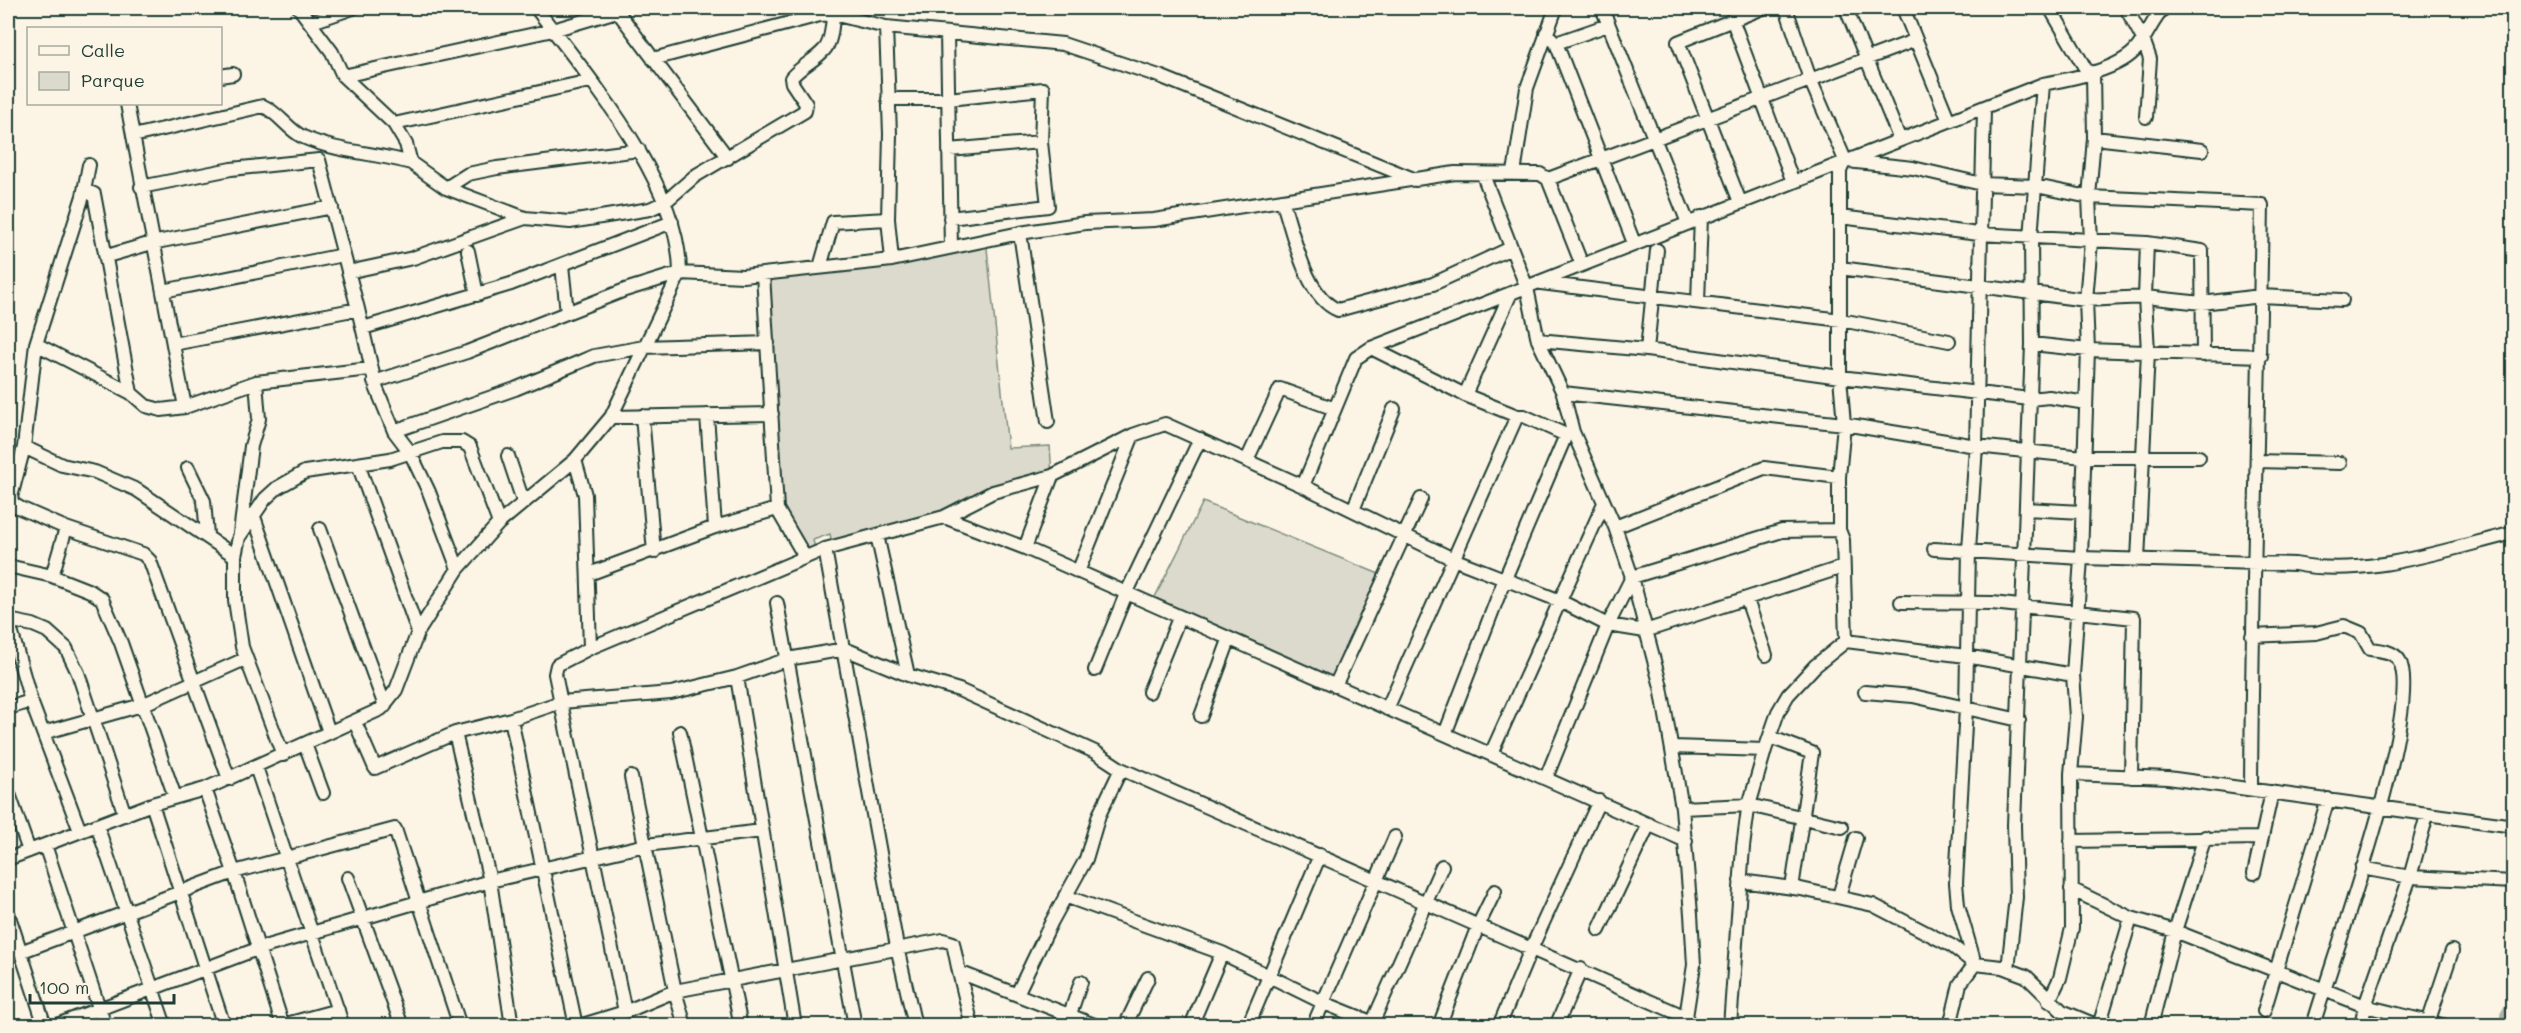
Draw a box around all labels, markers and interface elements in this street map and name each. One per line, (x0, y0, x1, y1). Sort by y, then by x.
legend (27, 27, 222, 105)
text: Calle (81, 38, 125, 62)
text: Parque (81, 68, 145, 92)
scale bar (30, 967, 174, 1005)
text: 100 m (39, 975, 89, 999)

